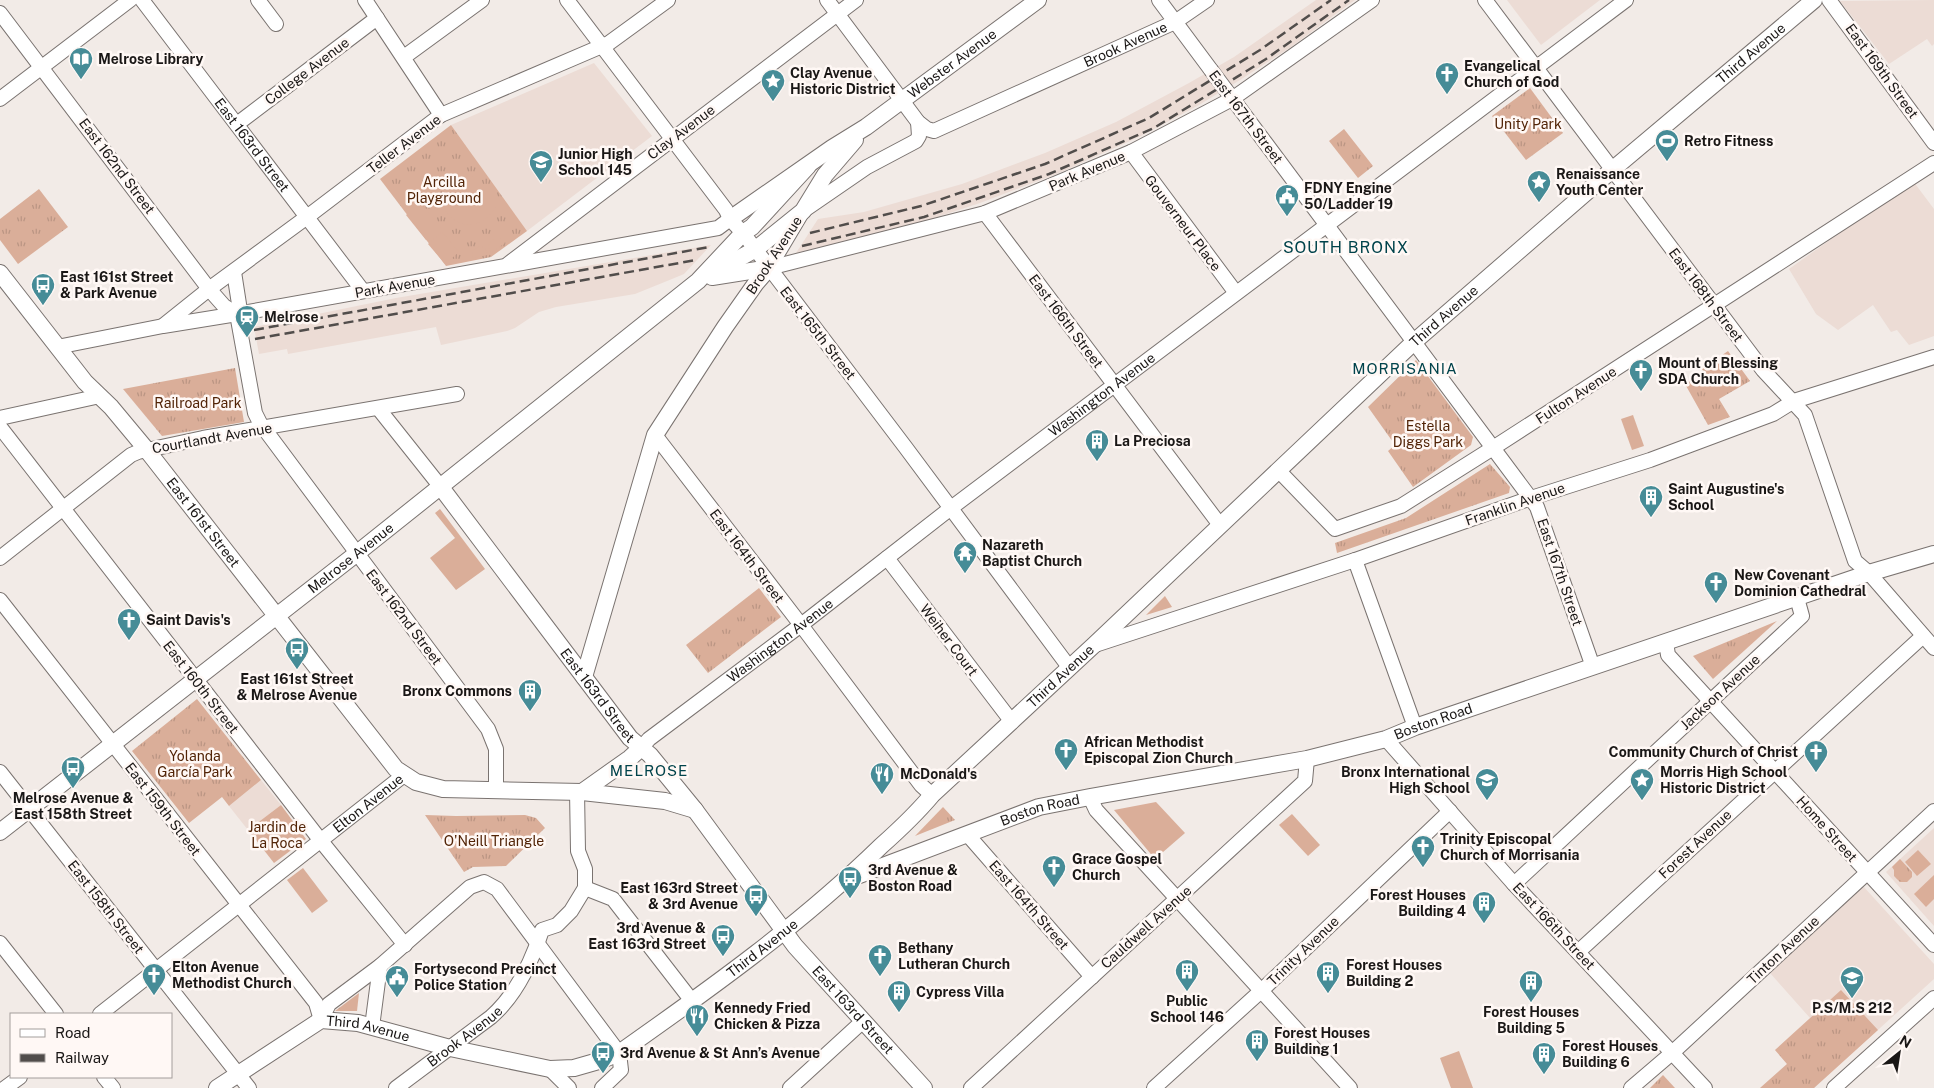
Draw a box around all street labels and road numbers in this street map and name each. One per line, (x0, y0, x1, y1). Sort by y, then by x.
street label: Brook Avenue (1081, 19, 1170, 70)
street label: Third Avenue (1713, 20, 1789, 87)
street label: East 169th Street (1842, 21, 1922, 121)
street label: Webster Avenue (904, 26, 999, 102)
street label: College Avenue (262, 34, 352, 108)
street label: East 167th Street (1206, 67, 1286, 167)
street label: East 163rd Street (211, 95, 293, 195)
street label: Clay Avenue (644, 101, 718, 163)
street label: Teller Avenue (364, 111, 444, 177)
street label: East 162nd Street (76, 115, 158, 217)
street label: Park Avenue (1046, 148, 1128, 194)
street label: Gouverneur Place (1142, 172, 1224, 274)
street label: Brook Avenue (743, 213, 805, 297)
street label: East 168th Street (1666, 245, 1746, 345)
street label: Park Avenue (354, 271, 437, 301)
street label: East 166th Street (1026, 271, 1106, 371)
street label: Third Avenue (1406, 282, 1481, 350)
street label: East 165th Street (777, 283, 859, 383)
street label: Washington Avenue (1046, 349, 1158, 440)
street label: Fulton Avenue (1533, 363, 1619, 427)
street label: Courtlandt Avenue (151, 420, 273, 456)
street label: East 161st Street (163, 474, 243, 570)
street label: Franklin Avenue (1463, 479, 1567, 529)
street label: East 164th Street (707, 506, 787, 606)
street label: East 167th Street (1534, 516, 1586, 628)
street label: Melrose Avenue (305, 519, 397, 596)
street label: East 162nd Street (363, 566, 445, 668)
street label: Washington Avenue (724, 595, 836, 686)
street label: Weiher Court (917, 601, 981, 679)
street label: East 160th Street (160, 638, 242, 736)
street label: Third Avenue (1024, 641, 1097, 711)
street label: East 163rd Street (557, 645, 638, 746)
street label: Jackson Avenue (1677, 651, 1763, 733)
street label: Boston Road (1392, 700, 1474, 743)
street label: East 159th Street (122, 759, 204, 859)
street label: Elton Avenue (330, 771, 406, 836)
street label: Boston Road (998, 791, 1081, 829)
street label: Home Street (1793, 793, 1861, 865)
street label: Forest Avenue (1655, 806, 1735, 882)
street label: East 158th Street (65, 857, 147, 957)
street label: East 164th Street (986, 857, 1072, 953)
street label: East 166th Street (1510, 879, 1598, 973)
street label: Cauldwell Avenue (1097, 882, 1195, 972)
street label: Trinity Avenue (1264, 913, 1342, 989)
street label: Tinton Avenue (1744, 913, 1822, 987)
street label: Third Avenue (724, 916, 801, 981)
street label: East 163rd Street (809, 963, 897, 1057)
street label: Brook Avenue (424, 1003, 506, 1070)
street label: Third Avenue (325, 1012, 412, 1045)

